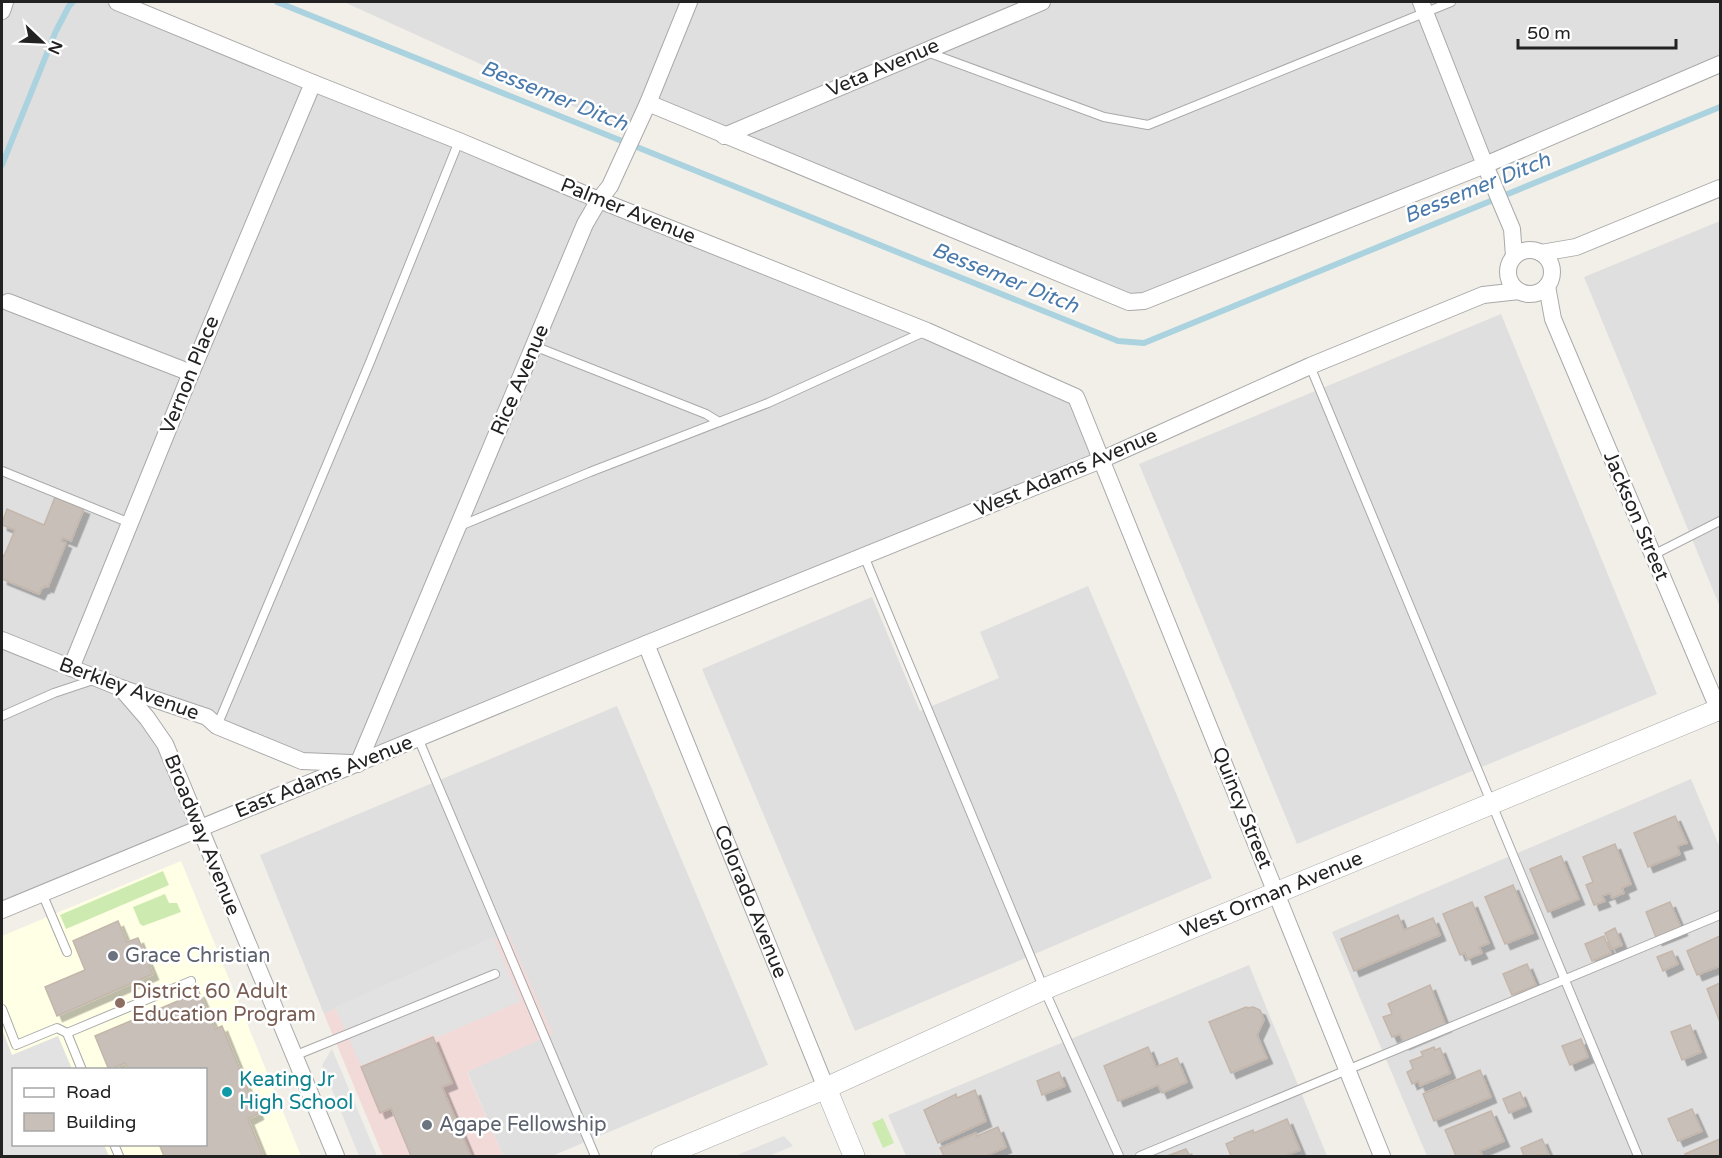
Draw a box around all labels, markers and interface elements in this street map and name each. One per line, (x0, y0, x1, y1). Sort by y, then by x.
north arrow (12, 12, 72, 72)
scale bar (1518, 12, 1676, 50)
text: 50 m (1527, 22, 1571, 44)
street label: Veta Avenue (823, 34, 943, 102)
text: N (43, 38, 67, 57)
water label: Bessemer Ditch (477, 55, 632, 137)
water label: Bessemer Ditch (1400, 147, 1555, 229)
street label: Palmer Avenue (557, 173, 699, 249)
water label: Bessemer Ditch (928, 237, 1083, 319)
street label: Vernon Place (155, 313, 225, 437)
street label: Rice Avenue (486, 321, 554, 439)
street label: West Adams Avenue (971, 424, 1161, 522)
street label: Jackson Street (1598, 448, 1674, 585)
street label: Berkley Avenue (56, 653, 202, 725)
street label: East Adams Avenue (232, 730, 416, 824)
street label: Quincy Street (1207, 744, 1277, 873)
street label: Broadway Avenue (159, 751, 245, 919)
street label: Colorado Avenue (709, 821, 792, 982)
street label: West Orman Avenue (1176, 846, 1366, 943)
place label: Grace Christian (125, 944, 270, 968)
marker: Grace Christian (106, 949, 120, 963)
place label: District 60 Adult Education Program (132, 980, 316, 1027)
marker: District 60 Adult Education Program (113, 996, 127, 1010)
legend (12, 1068, 207, 1146)
place label: Keating Jr High School (239, 1068, 353, 1115)
text: Road (66, 1081, 111, 1103)
marker: Keating Jr High School (220, 1085, 234, 1099)
text: Building (66, 1111, 136, 1133)
place label: Agape Fellowship (439, 1113, 607, 1137)
marker: Agape Fellowship (420, 1118, 434, 1132)

